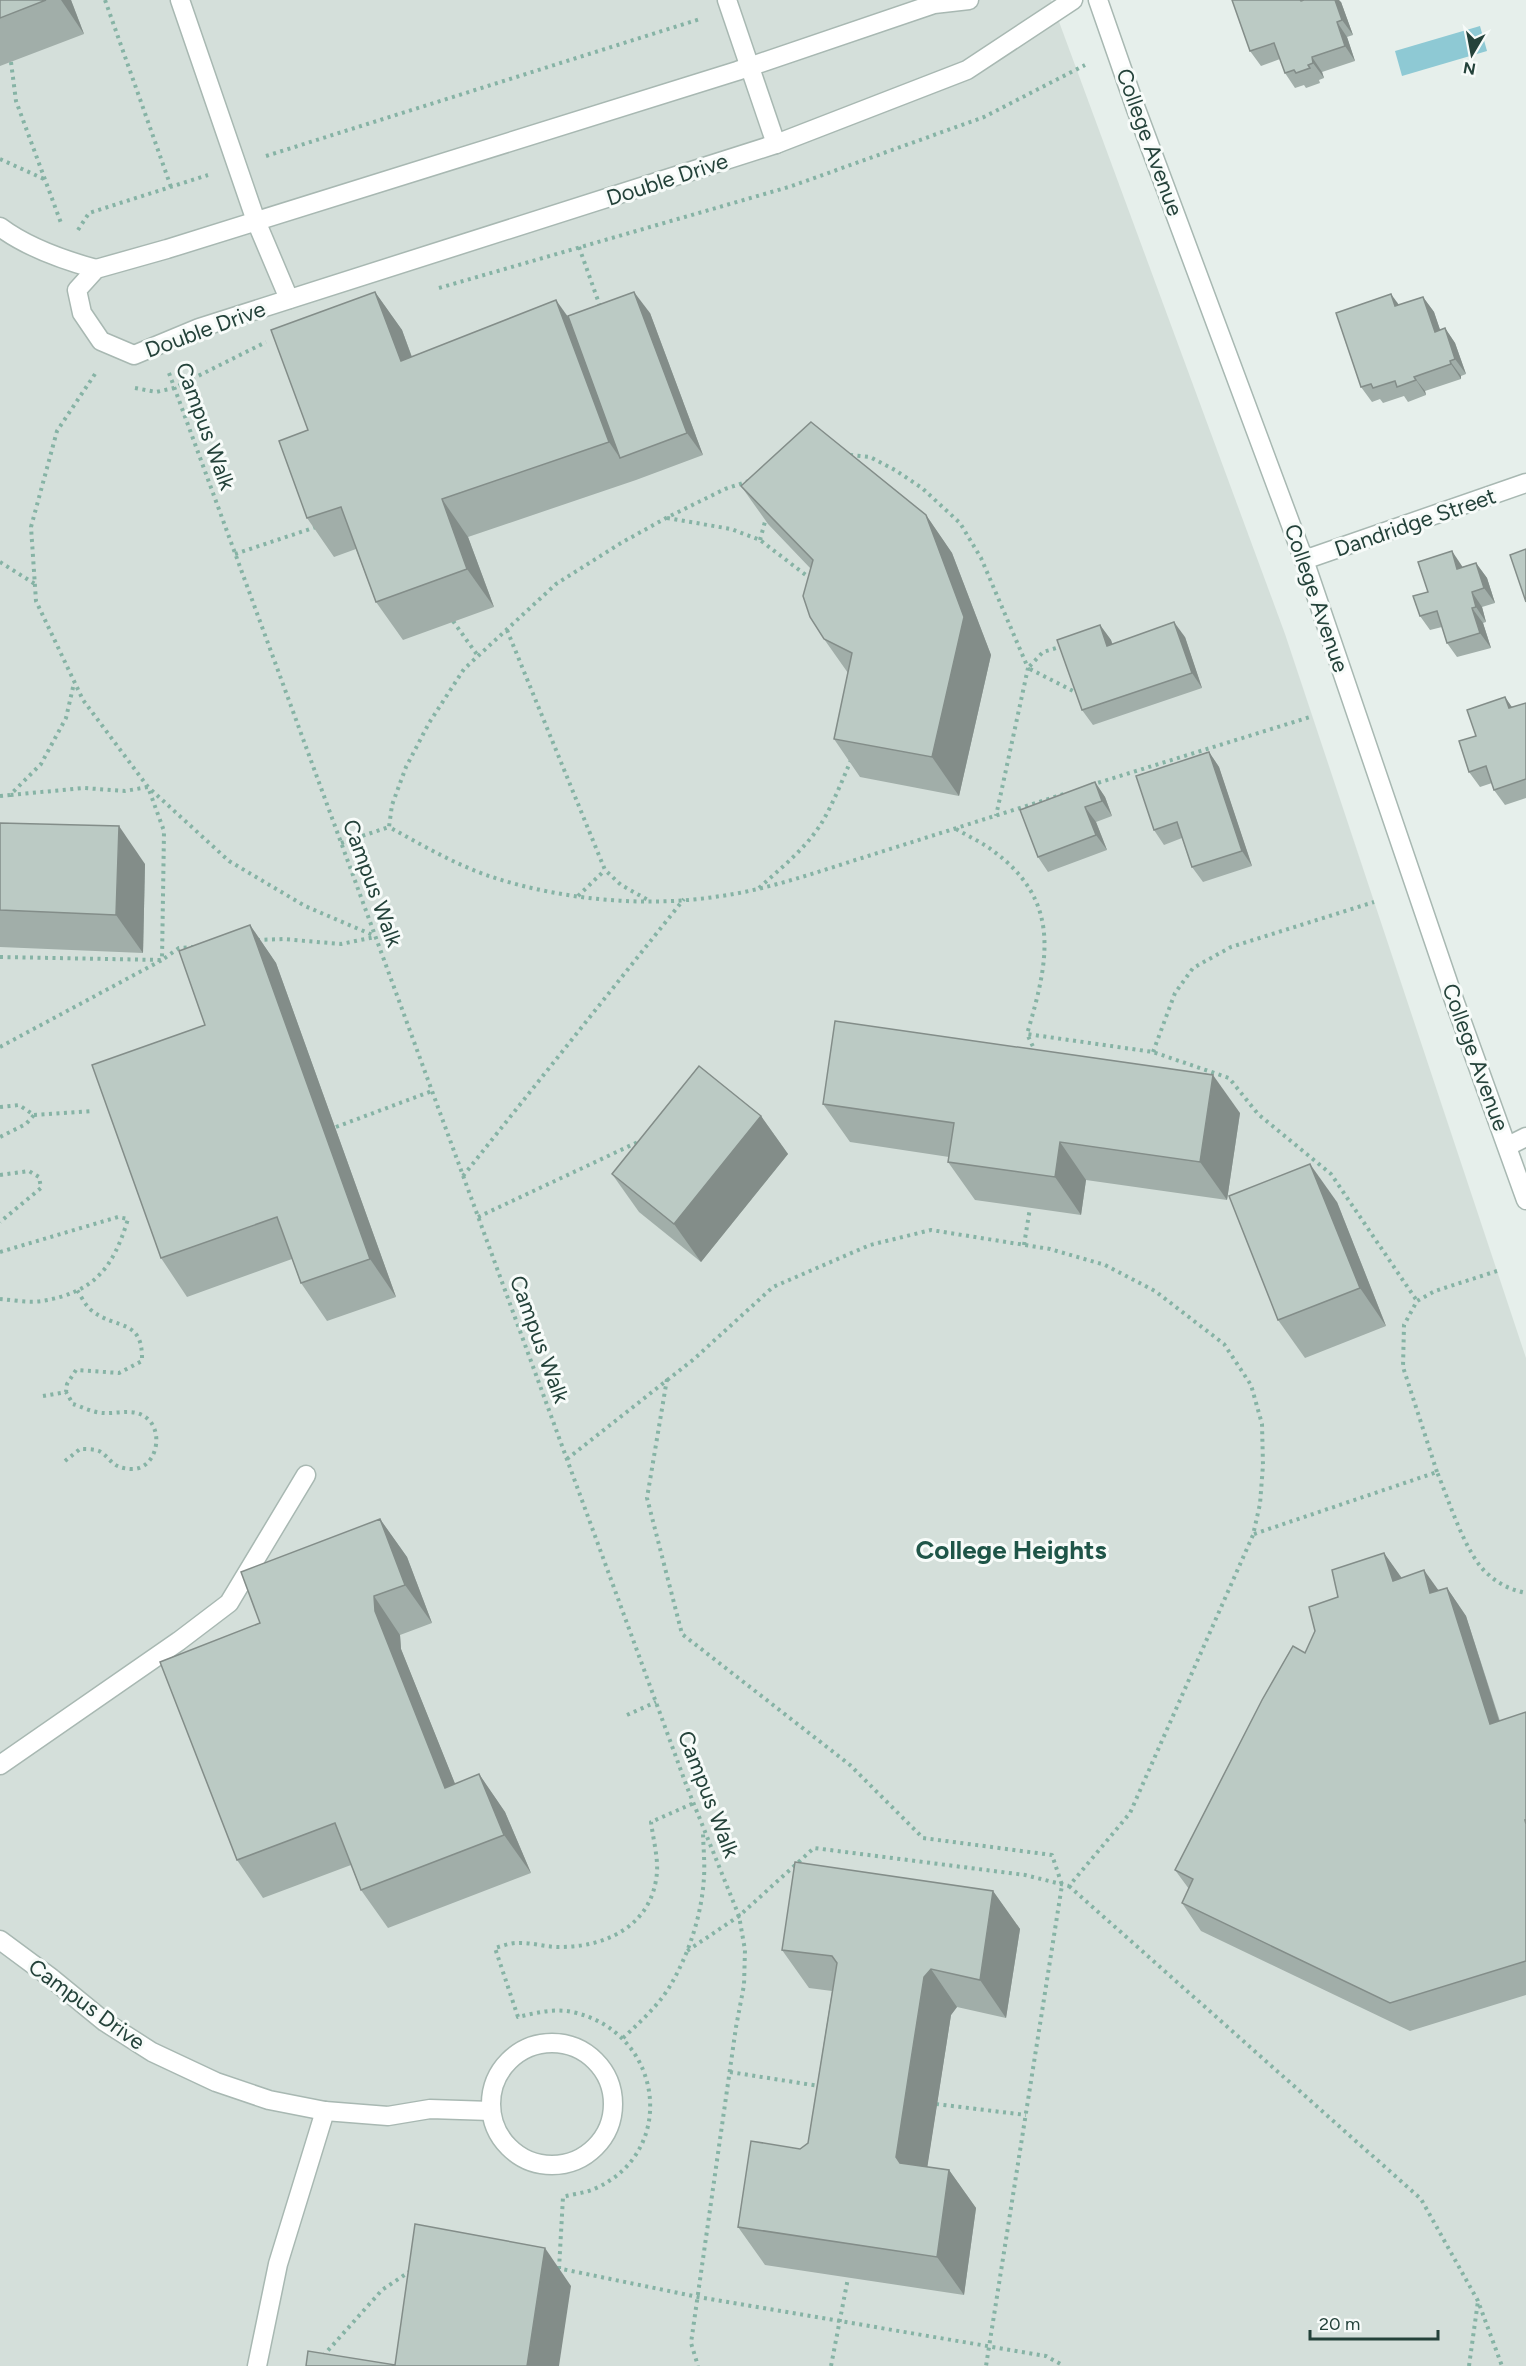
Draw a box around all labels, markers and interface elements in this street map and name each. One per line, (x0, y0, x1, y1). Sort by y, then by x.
north arrow (1442, 24, 1502, 84)
text: N (1462, 58, 1477, 79)
street label: College Avenue (1110, 65, 1189, 220)
street label: Double Drive (603, 147, 731, 212)
street label: Double Drive (141, 295, 269, 364)
street label: Campus Walk (170, 359, 241, 494)
street label: Dandridge Street (1331, 482, 1499, 563)
street label: College Avenue (1279, 520, 1355, 676)
street label: Campus Walk (337, 816, 408, 951)
street label: College Avenue (1436, 980, 1515, 1135)
street label: Campus Walk (504, 1272, 575, 1407)
district label: College Heights (915, 1534, 1107, 1566)
street label: Campus Walk (672, 1727, 745, 1862)
street label: Campus Drive (23, 1953, 150, 2056)
scale bar (1310, 2303, 1438, 2341)
text: 20 m (1319, 2313, 1360, 2335)

